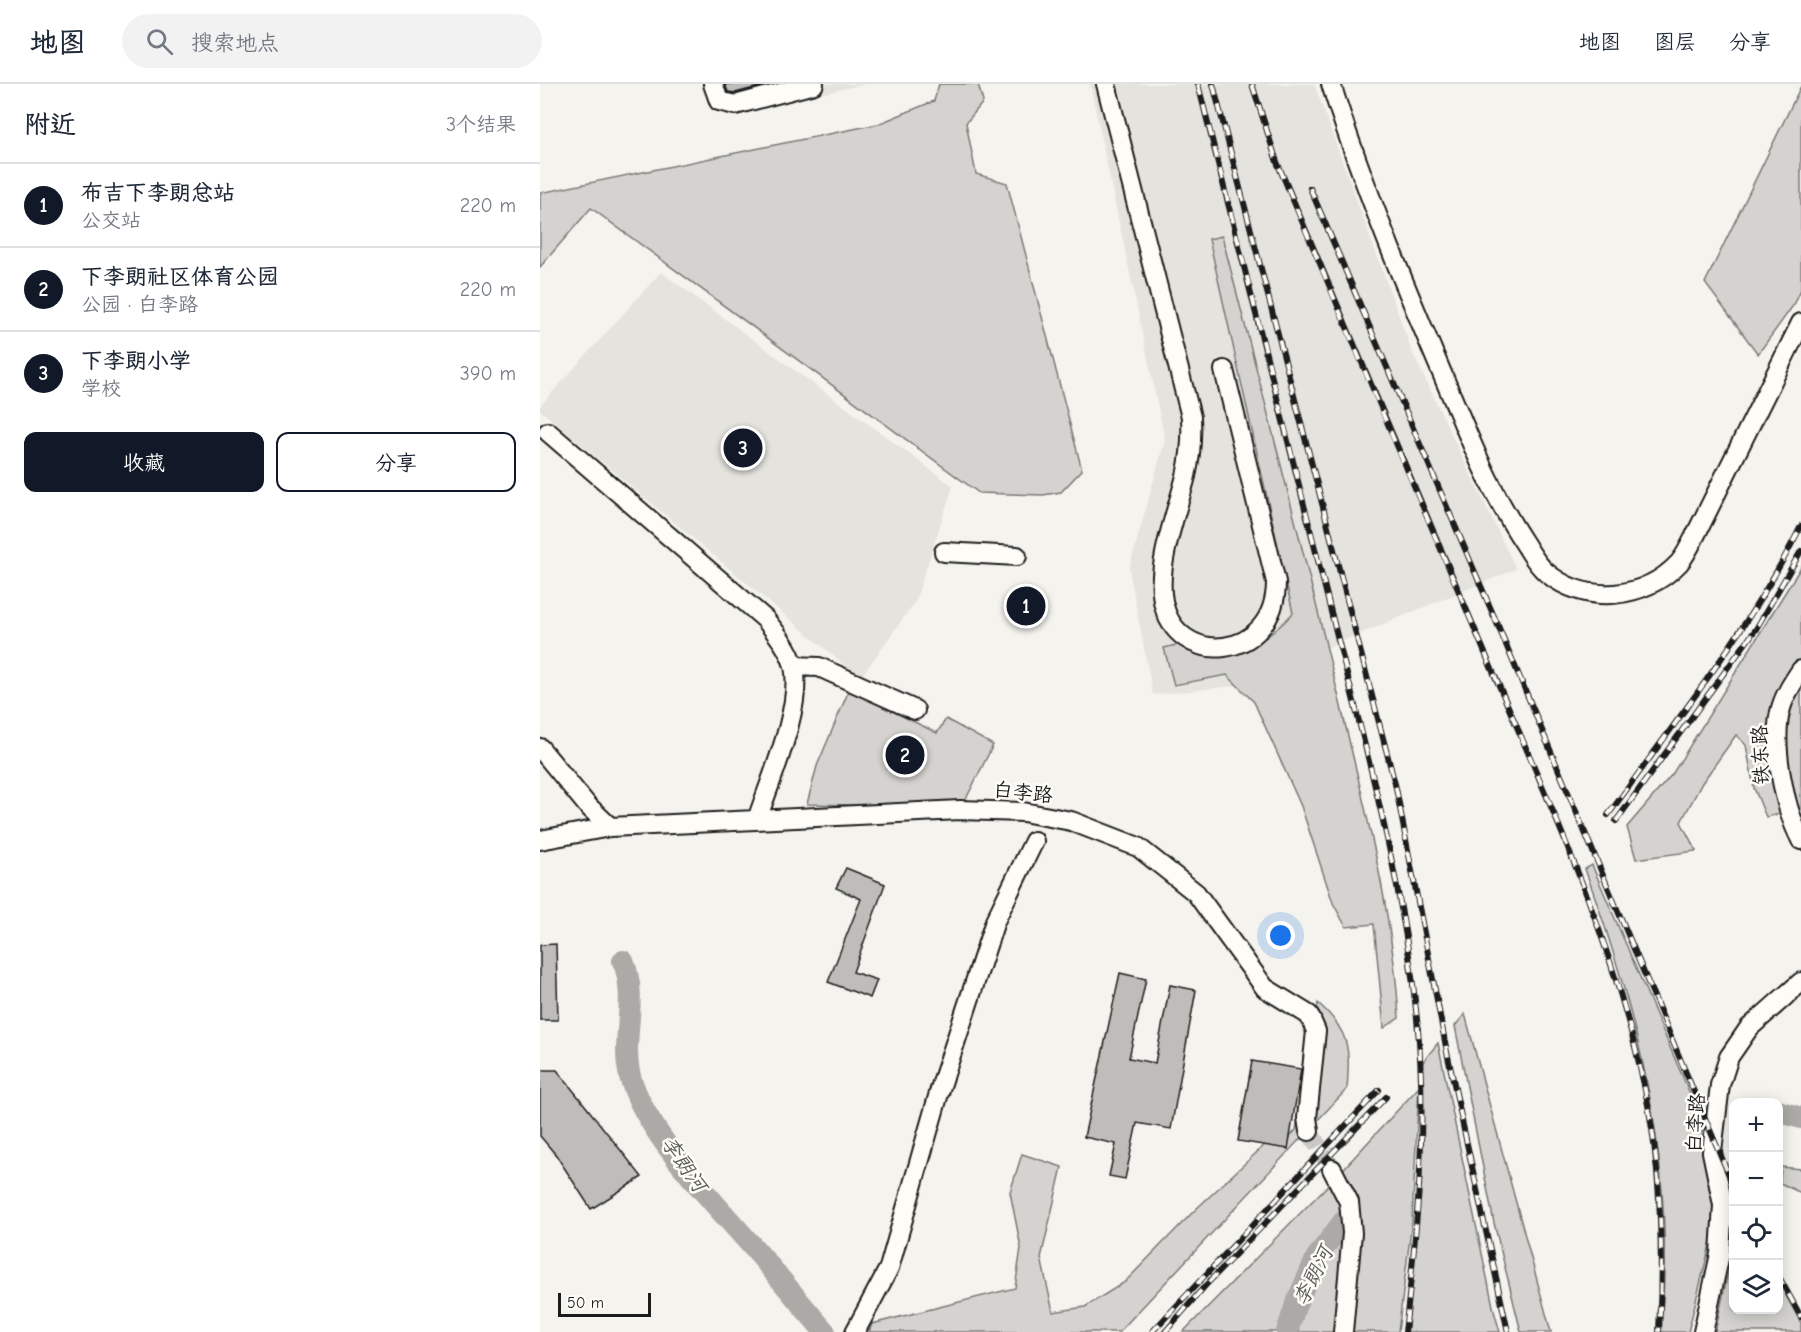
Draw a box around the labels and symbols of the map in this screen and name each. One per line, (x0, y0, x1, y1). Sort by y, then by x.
pin: 3 (724, 426, 762, 470)
pin: 1 (1006, 584, 1046, 628)
street label: 铁东路 (1748, 724, 1773, 785)
pin: 2 (886, 732, 925, 778)
street label: 白李路 (992, 778, 1055, 807)
your location (1266, 921, 1295, 950)
street label: 白李路 (1682, 1091, 1709, 1154)
water label: 李朗河 (656, 1131, 714, 1199)
water label: 李朗河 (1288, 1240, 1339, 1310)
scale bar (558, 1290, 651, 1318)

